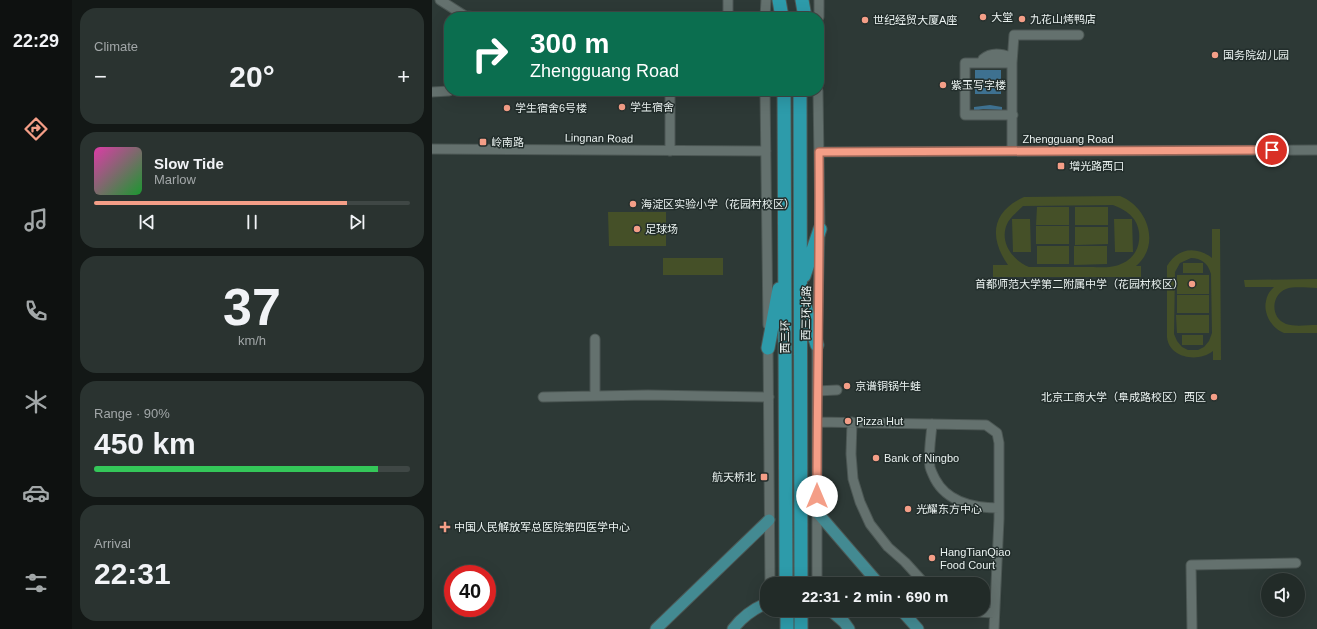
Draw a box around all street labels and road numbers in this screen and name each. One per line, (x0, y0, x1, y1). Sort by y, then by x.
street label: Lingnan Road (565, 131, 633, 145)
street label: Zhengguang Road (1022, 133, 1114, 145)
street label: 西三环北路 (800, 285, 812, 341)
street label: 西三环 (779, 321, 791, 354)

